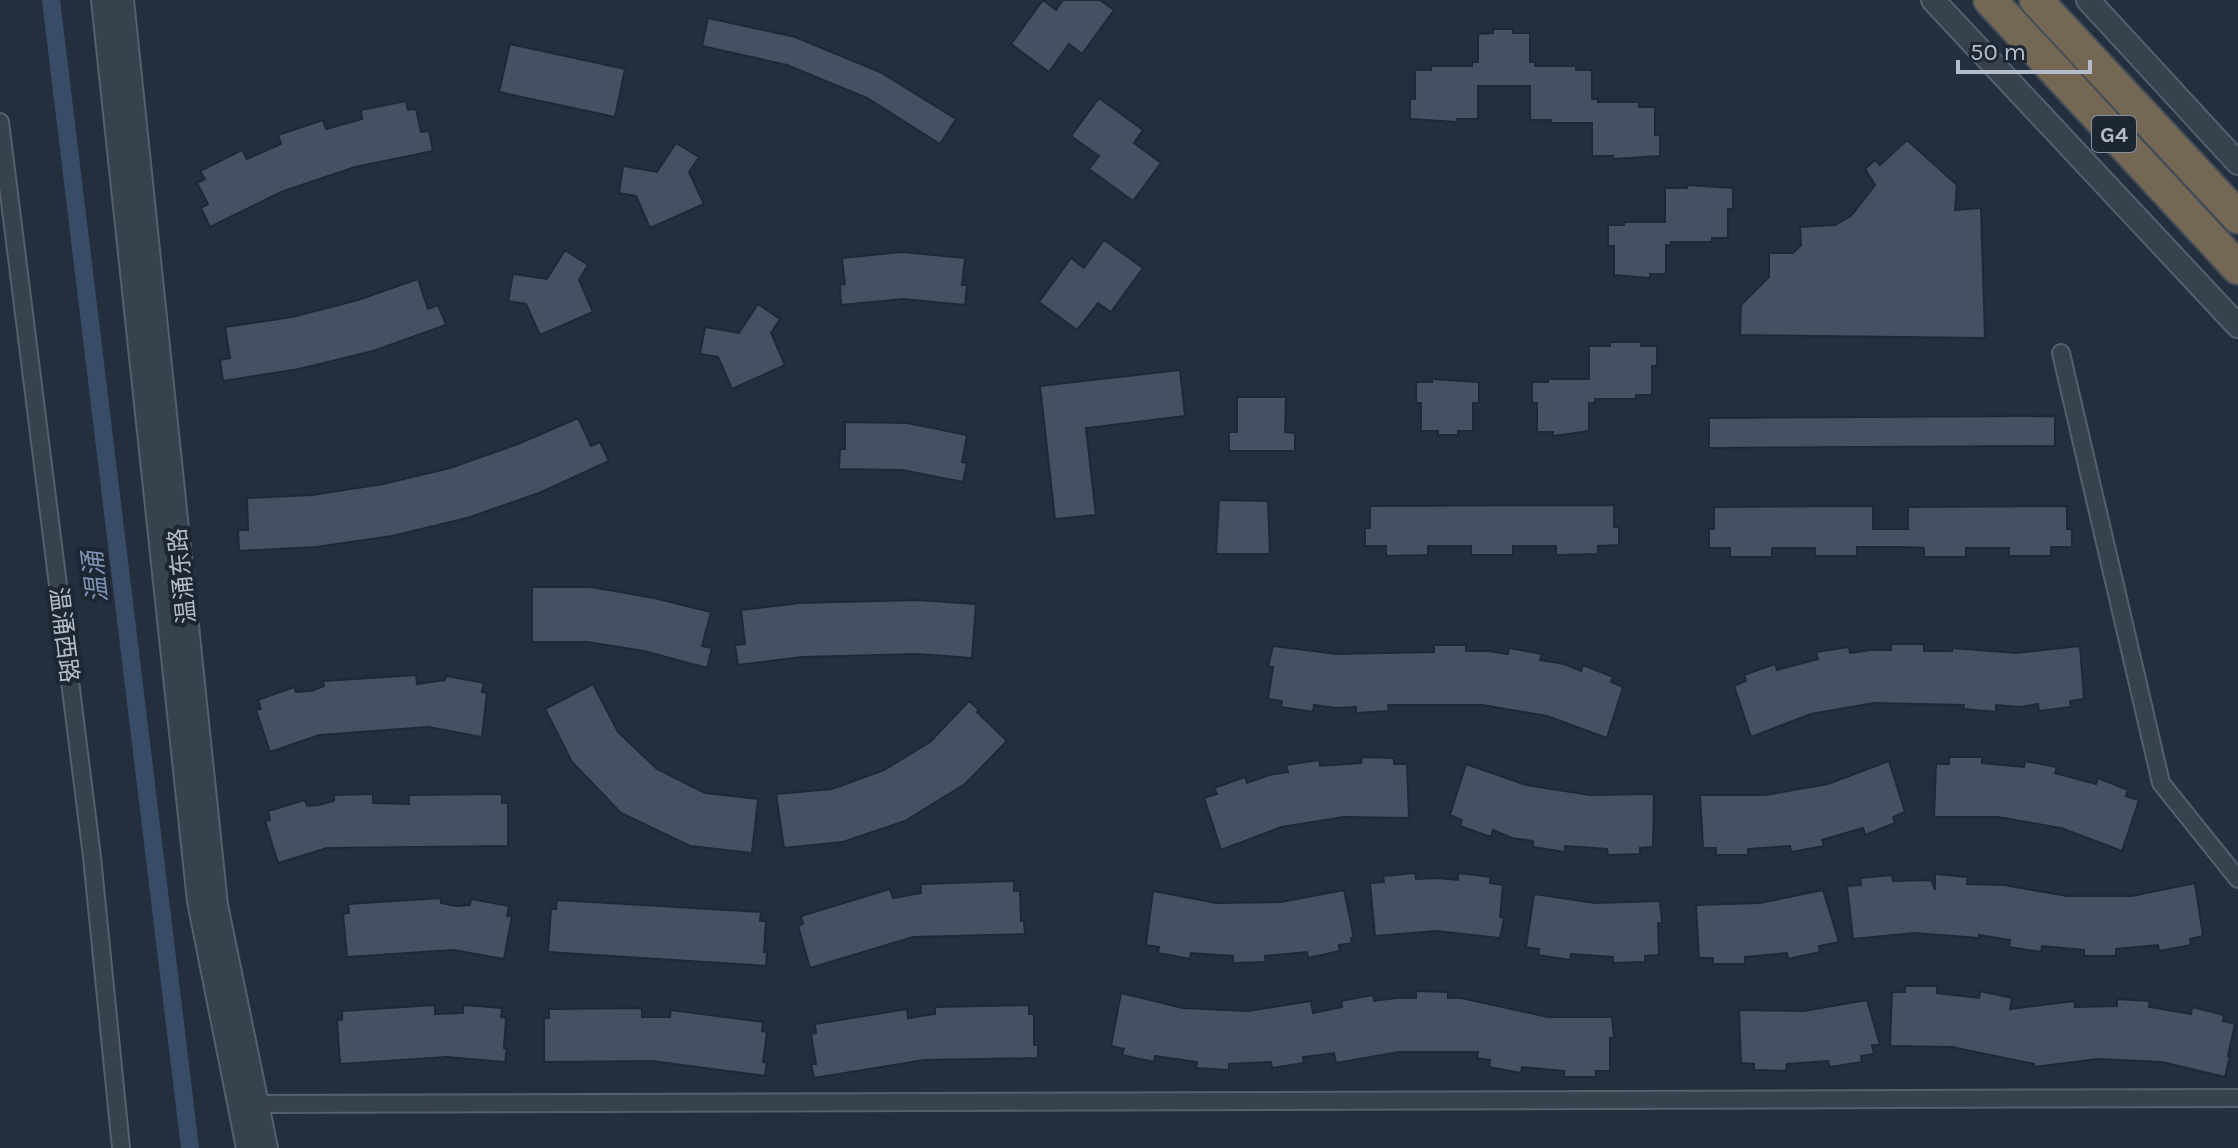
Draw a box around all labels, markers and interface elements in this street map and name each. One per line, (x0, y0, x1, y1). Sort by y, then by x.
scale bar (1958, 24, 2090, 74)
text: 50 m (1970, 38, 2026, 66)
road number: G4 (2092, 116, 2136, 152)
street label: 温涌东路 (163, 527, 201, 625)
water label: 温涌 (77, 546, 114, 605)
street label: 温涌西路 (44, 586, 84, 684)

